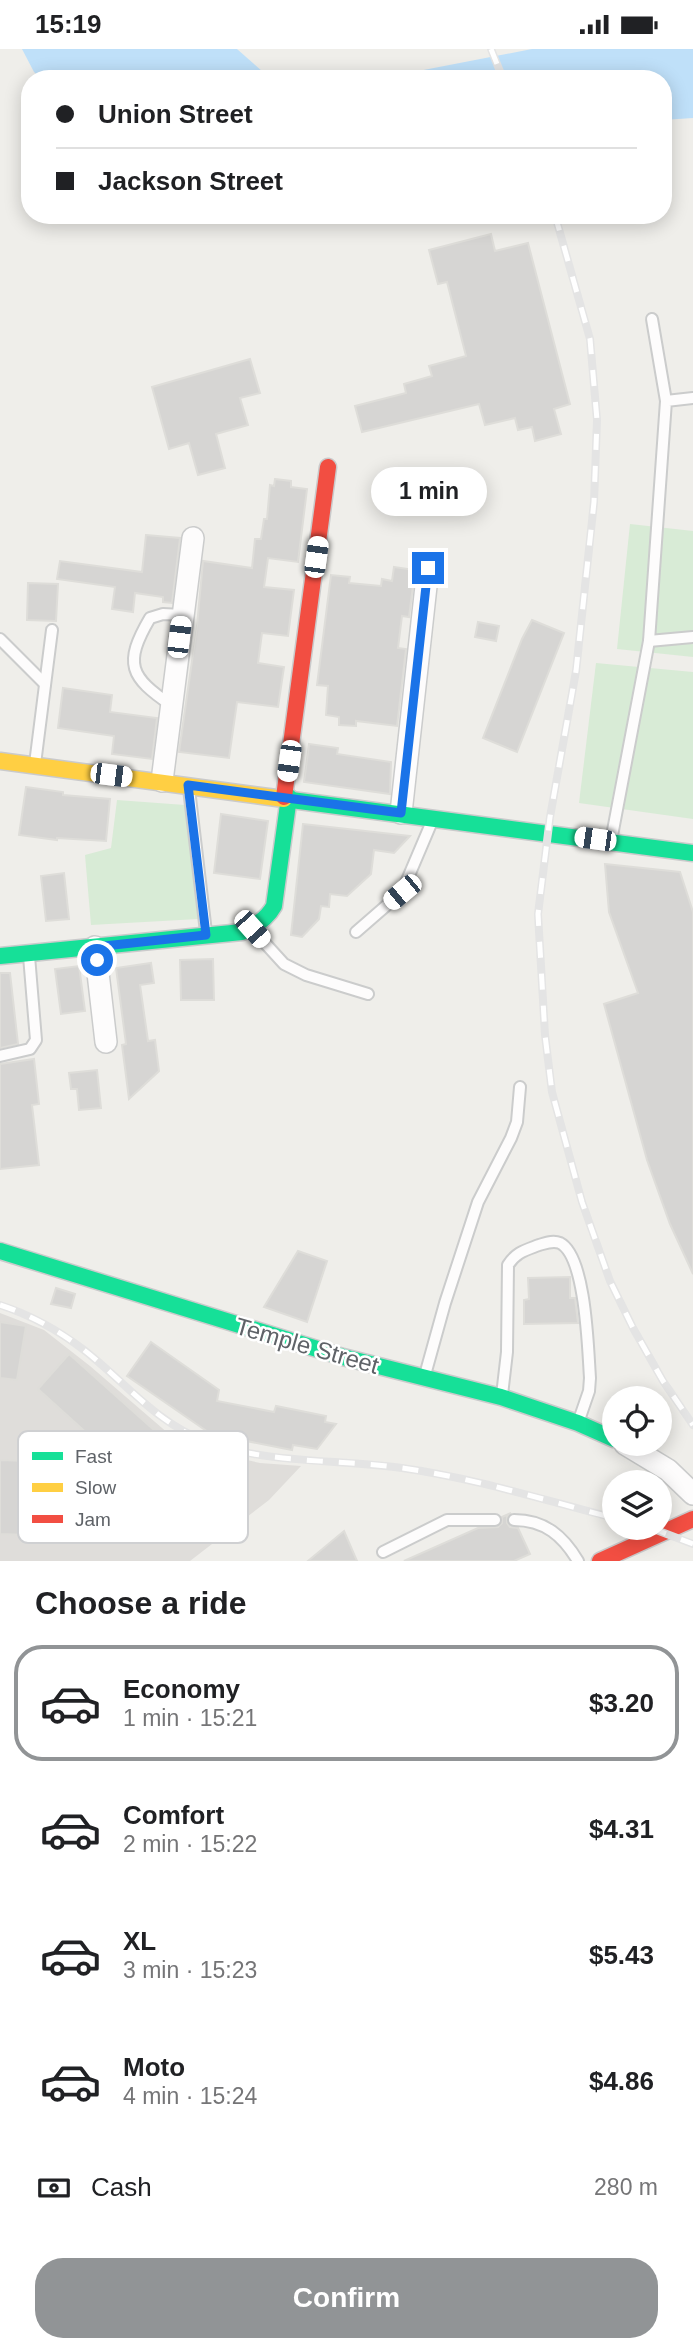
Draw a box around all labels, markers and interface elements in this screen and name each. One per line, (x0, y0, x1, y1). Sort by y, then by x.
text: 15:19 (35, 9, 102, 39)
text: Union Street (98, 99, 253, 129)
text: Jackson Street (98, 166, 283, 196)
callout: 1 min (370, 467, 486, 515)
text: 1 min (399, 478, 459, 504)
car (303, 535, 330, 579)
route end (412, 552, 444, 584)
car (167, 615, 192, 659)
car (276, 739, 303, 783)
car (89, 762, 134, 788)
car (573, 826, 618, 852)
car (380, 870, 425, 914)
car (231, 906, 274, 952)
route start (81, 944, 113, 976)
street label: Temple Street (232, 1312, 382, 1379)
map controls (602, 1386, 672, 1540)
button: locate (602, 1386, 672, 1456)
legend (18, 1431, 248, 1543)
text: Fast (75, 1446, 113, 1467)
button: layers (602, 1470, 672, 1540)
text: Slow (75, 1477, 116, 1498)
text: Jam (75, 1509, 111, 1530)
text: Choose a ride (35, 1585, 247, 1621)
icon: car (39, 1672, 102, 1735)
text: Economy (123, 1674, 240, 1704)
text: $3.20 (589, 1688, 654, 1718)
text: 1 min · 15:21 (123, 1705, 257, 1731)
icon: car (39, 1798, 102, 1861)
text: Comfort (123, 1800, 224, 1830)
text: $4.31 (589, 1814, 654, 1844)
text: 2 min · 15:22 (123, 1831, 257, 1857)
icon: car (39, 1924, 102, 1987)
text: XL (123, 1926, 156, 1956)
text: $5.43 (589, 1940, 654, 1970)
text: 3 min · 15:23 (123, 1957, 257, 1983)
icon: car (39, 2050, 102, 2113)
text: Moto (123, 2052, 185, 2082)
text: $4.86 (589, 2066, 654, 2096)
text: 4 min · 15:24 (123, 2083, 257, 2109)
icon: cash (35, 2169, 73, 2207)
text: Cash (91, 2172, 152, 2202)
text: 280 m (594, 2174, 658, 2200)
button: Confirm (35, 2258, 658, 2338)

